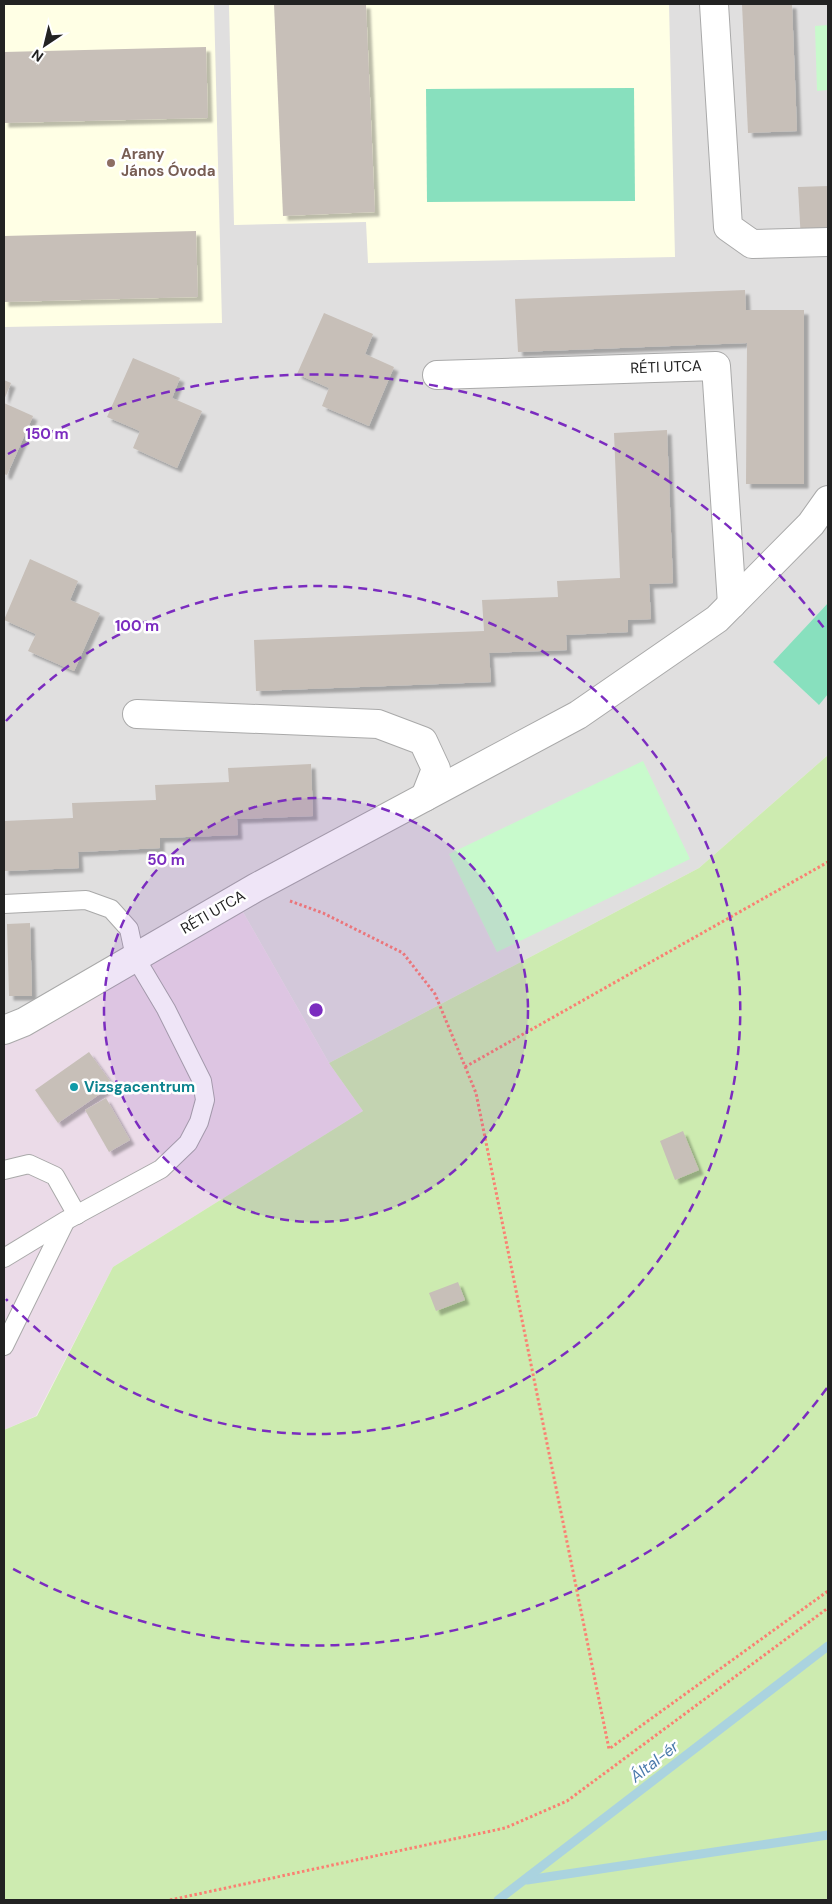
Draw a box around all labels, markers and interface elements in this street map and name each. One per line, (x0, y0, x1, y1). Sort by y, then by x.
north arrow (20, 20, 70, 70)
text: N (28, 45, 47, 66)
place label: Arany János Óvoda (121, 144, 215, 181)
marker: Arany János Óvoda (105, 157, 117, 169)
street label: RÉTI UTCA (630, 356, 702, 378)
text: 150 m (26, 424, 69, 444)
text: 100 m (115, 616, 159, 636)
text: 50 m (147, 850, 185, 870)
street label: RÉTI UTCA (177, 885, 249, 939)
centre of rings (307, 1001, 325, 1019)
place label: Vizsgacentrum (84, 1077, 195, 1097)
marker: Vizsgacentrum (68, 1081, 80, 1093)
water label: Által-ér (625, 1735, 684, 1788)

